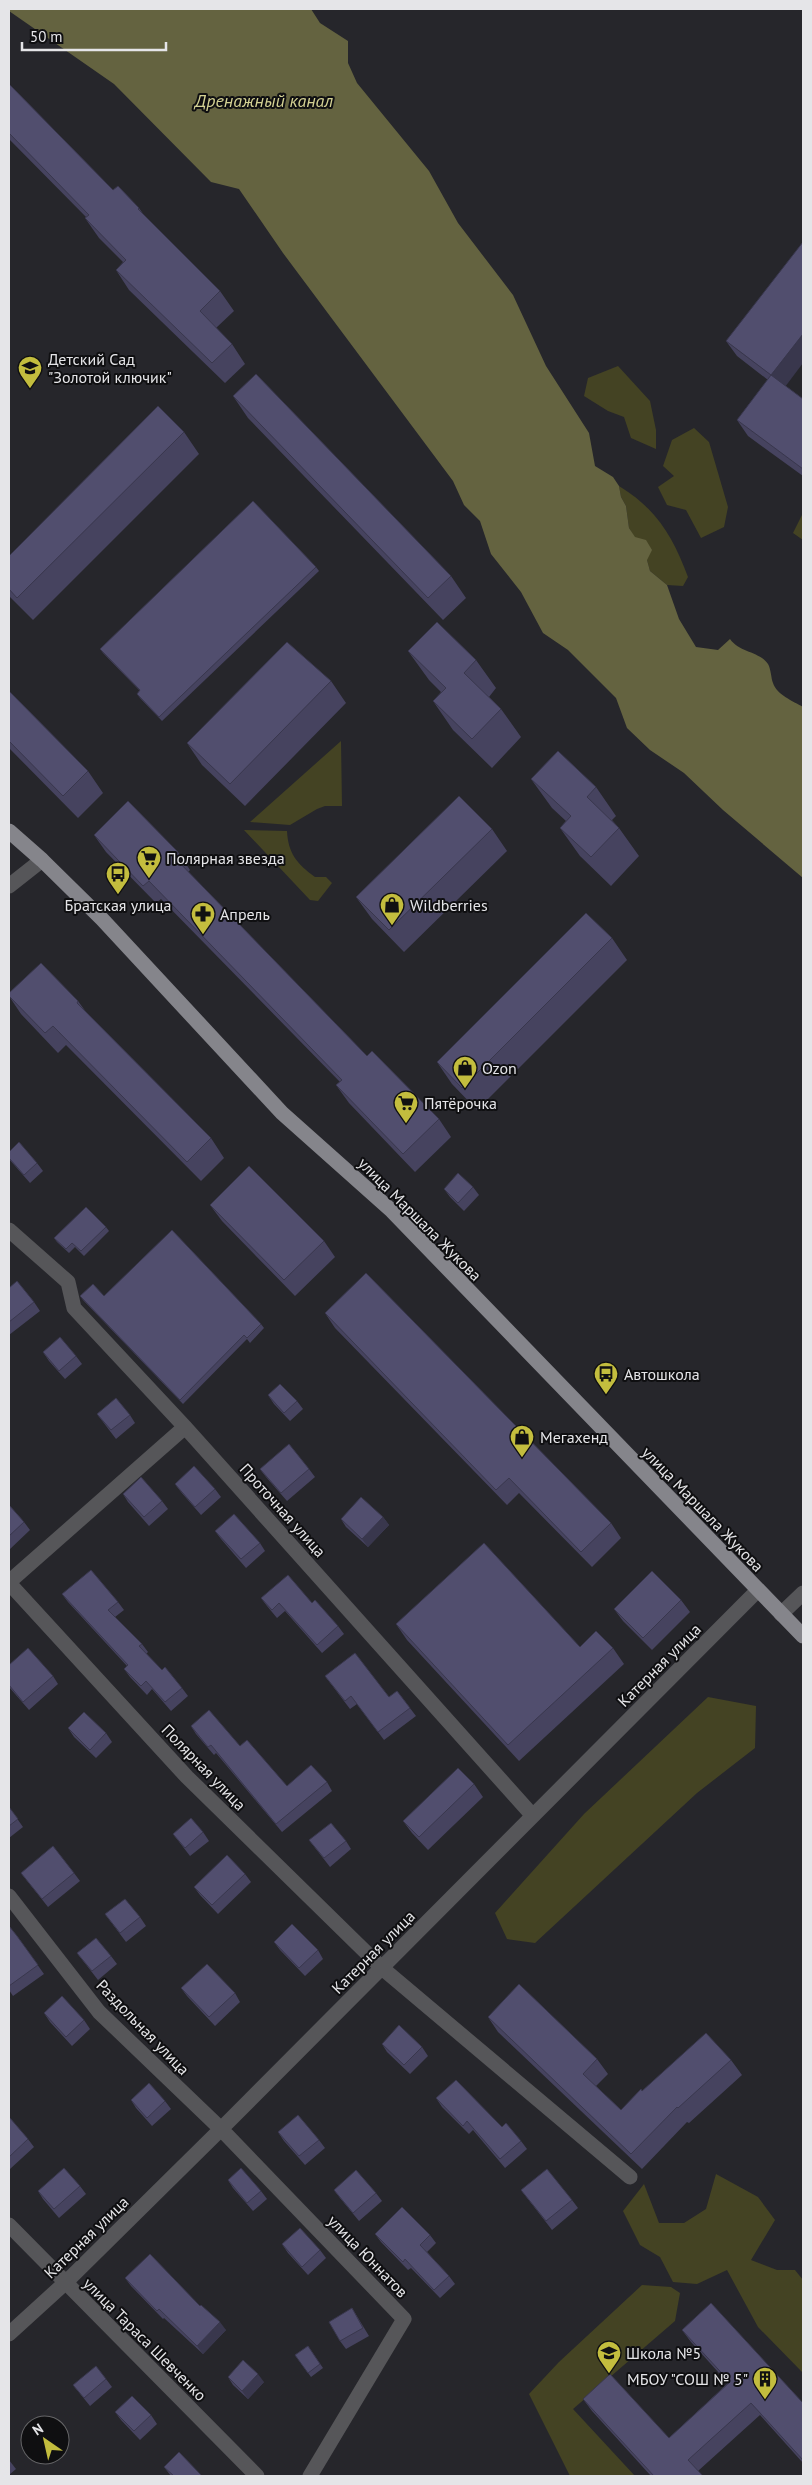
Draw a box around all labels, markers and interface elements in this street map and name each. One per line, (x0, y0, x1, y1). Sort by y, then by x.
scale bar (22, 20, 166, 52)
text: 50 m (30, 27, 63, 46)
water label: Дренажный канал (193, 89, 333, 112)
place label: Детский Сад "Золотой ключик" (48, 349, 172, 387)
school or university icon: Детский Сад "Золотой ключик" (17, 355, 43, 389)
supermarket icon: Полярная звезда (136, 845, 162, 879)
place label: Полярная звезда (166, 848, 285, 868)
bus stop icon: Братская улица (105, 861, 131, 895)
shop icon: Wildberries (379, 892, 405, 926)
place label: Братская улица (65, 895, 171, 915)
place label: Wildberries (410, 895, 488, 915)
pharmacy icon: Апрель (190, 901, 216, 935)
place label: Апрель (220, 904, 270, 924)
shop icon: Ozon (452, 1055, 478, 1089)
place label: Ozon (482, 1058, 517, 1078)
supermarket icon: Пятёрочка (393, 1090, 419, 1124)
place label: Пятёрочка (424, 1093, 497, 1113)
street label: улица Маршала Жукова (354, 1153, 486, 1285)
bus stop icon: Автошкола (593, 1361, 619, 1395)
place label: Автошкола (624, 1364, 700, 1384)
shop icon: Мегахенд (509, 1424, 535, 1458)
place label: Мегахенд (540, 1427, 608, 1447)
street label: улица Маршала Жукова (638, 1442, 768, 1576)
street label: Проточная улица (236, 1459, 330, 1561)
street label: Катерная улица (613, 1619, 705, 1711)
street label: Полярная улица (158, 1720, 250, 1814)
street label: Катерная улица (327, 1906, 419, 1998)
street label: Раздольная улица (92, 1975, 194, 2079)
street label: Катерная улица (40, 2192, 132, 2282)
street label: улица Юннатов (324, 2211, 412, 2302)
street label: улица Тараса Шевченко (79, 2273, 211, 2405)
school or university icon: Школа №5 (596, 2340, 622, 2374)
place label: Школа №5 (626, 2343, 701, 2363)
building icon: МБОУ "СОШ № 5" (752, 2366, 778, 2400)
place label: МБОУ "СОШ № 5" (627, 2369, 748, 2389)
north arrow (20, 2415, 70, 2465)
text: N (29, 2419, 47, 2439)

